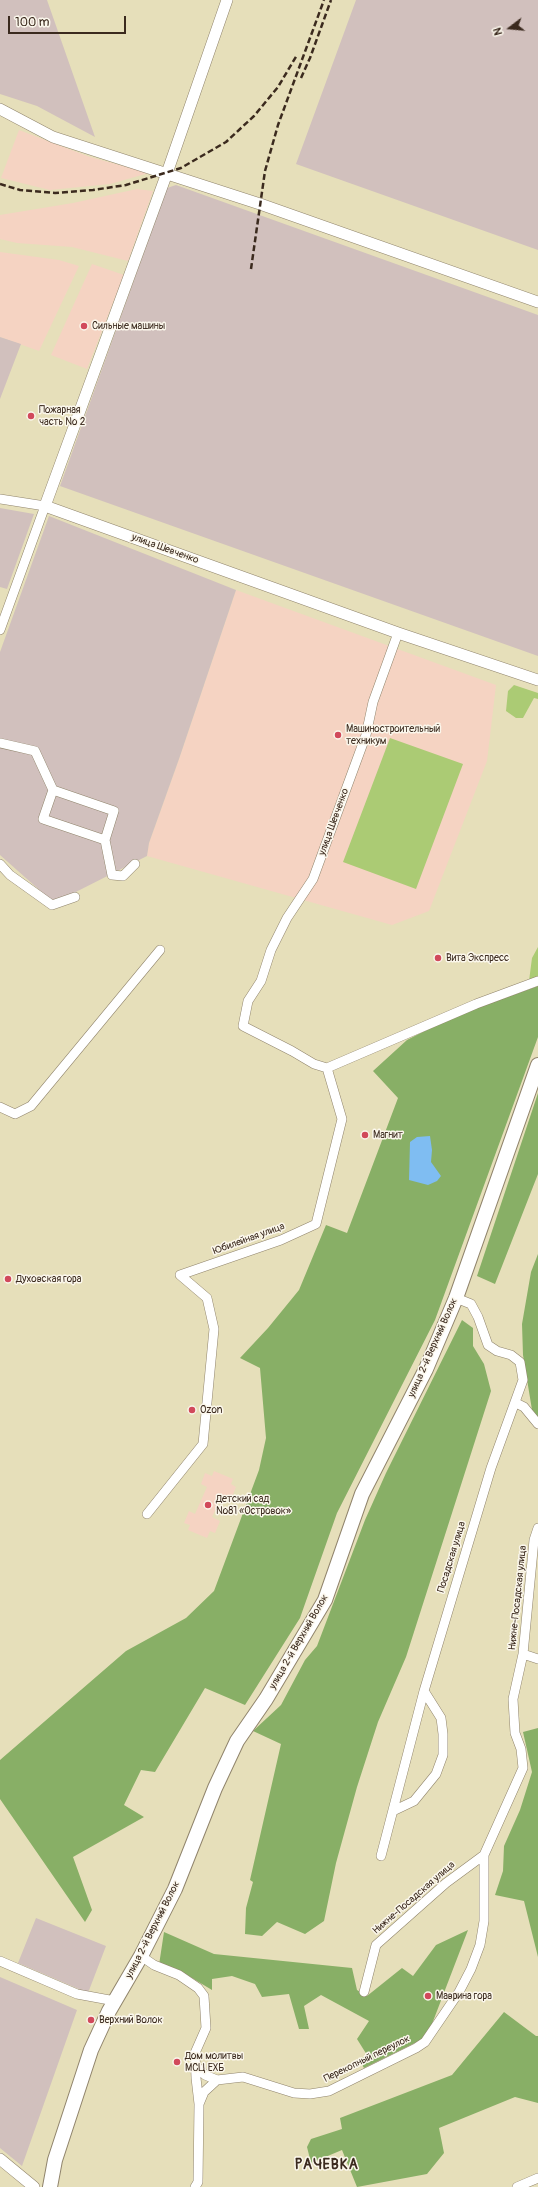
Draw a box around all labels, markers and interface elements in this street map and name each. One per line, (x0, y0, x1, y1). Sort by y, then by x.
scale bar (10, 8, 128, 34)
north arrow (490, 8, 530, 48)
text: 100 m (15, 15, 49, 30)
text: N (491, 26, 505, 37)
place label: Сильные машины (92, 320, 165, 332)
marker: Сильные машины (79, 321, 89, 331)
place label: Пожарная часть № 2 (39, 404, 85, 428)
marker: Пожарная часть № 2 (26, 411, 36, 421)
street label: улица Шевченко (130, 531, 200, 567)
place label: Машиностроительный техникум (346, 723, 440, 746)
marker: Машиностроительный техникум (333, 730, 343, 740)
street label: улица Шевченко (316, 787, 352, 857)
place label: Вита Экспресс (446, 952, 509, 964)
marker: Вита Экспресс (433, 953, 443, 963)
place label: Магнит (373, 1129, 403, 1141)
marker: Магнит (360, 1130, 370, 1140)
street label: Юбилейная улица (212, 1221, 286, 1257)
place label: Духовская гора (16, 1273, 81, 1285)
marker: Духовская гора (3, 1274, 13, 1284)
street label: улица 2-й Верхний Волок (406, 1296, 460, 1400)
place label: Ozon (200, 1404, 222, 1416)
marker: Ozon (187, 1405, 197, 1415)
place label: Детский сад №81 «Островок» (216, 1493, 291, 1516)
marker: Детский сад №81 «Островок» (203, 1500, 213, 1510)
street label: Посадская улица (435, 1520, 469, 1594)
street label: Нижне-Посадская улица (507, 1545, 529, 1651)
street label: улица 2-й Верхний Волок (267, 1592, 331, 1692)
street label: Нижне-Посадская улица (370, 1859, 458, 1937)
street label: улица 2-й Верхний Волок (123, 1879, 183, 1981)
place label: Маврина гора (436, 1990, 492, 2002)
marker: Маврина гора (423, 1991, 433, 2001)
place label: Верхний Волок (99, 2014, 163, 2026)
marker: Верхний Волок (86, 2015, 96, 2025)
street label: Перекопный переулок (322, 2033, 412, 2085)
place label: Дом молитвы МСЦ ЕХБ (185, 2050, 243, 2074)
marker: Дом молитвы МСЦ ЕХБ (172, 2057, 182, 2067)
district label: РАЧЕВКА (295, 2157, 359, 2173)

